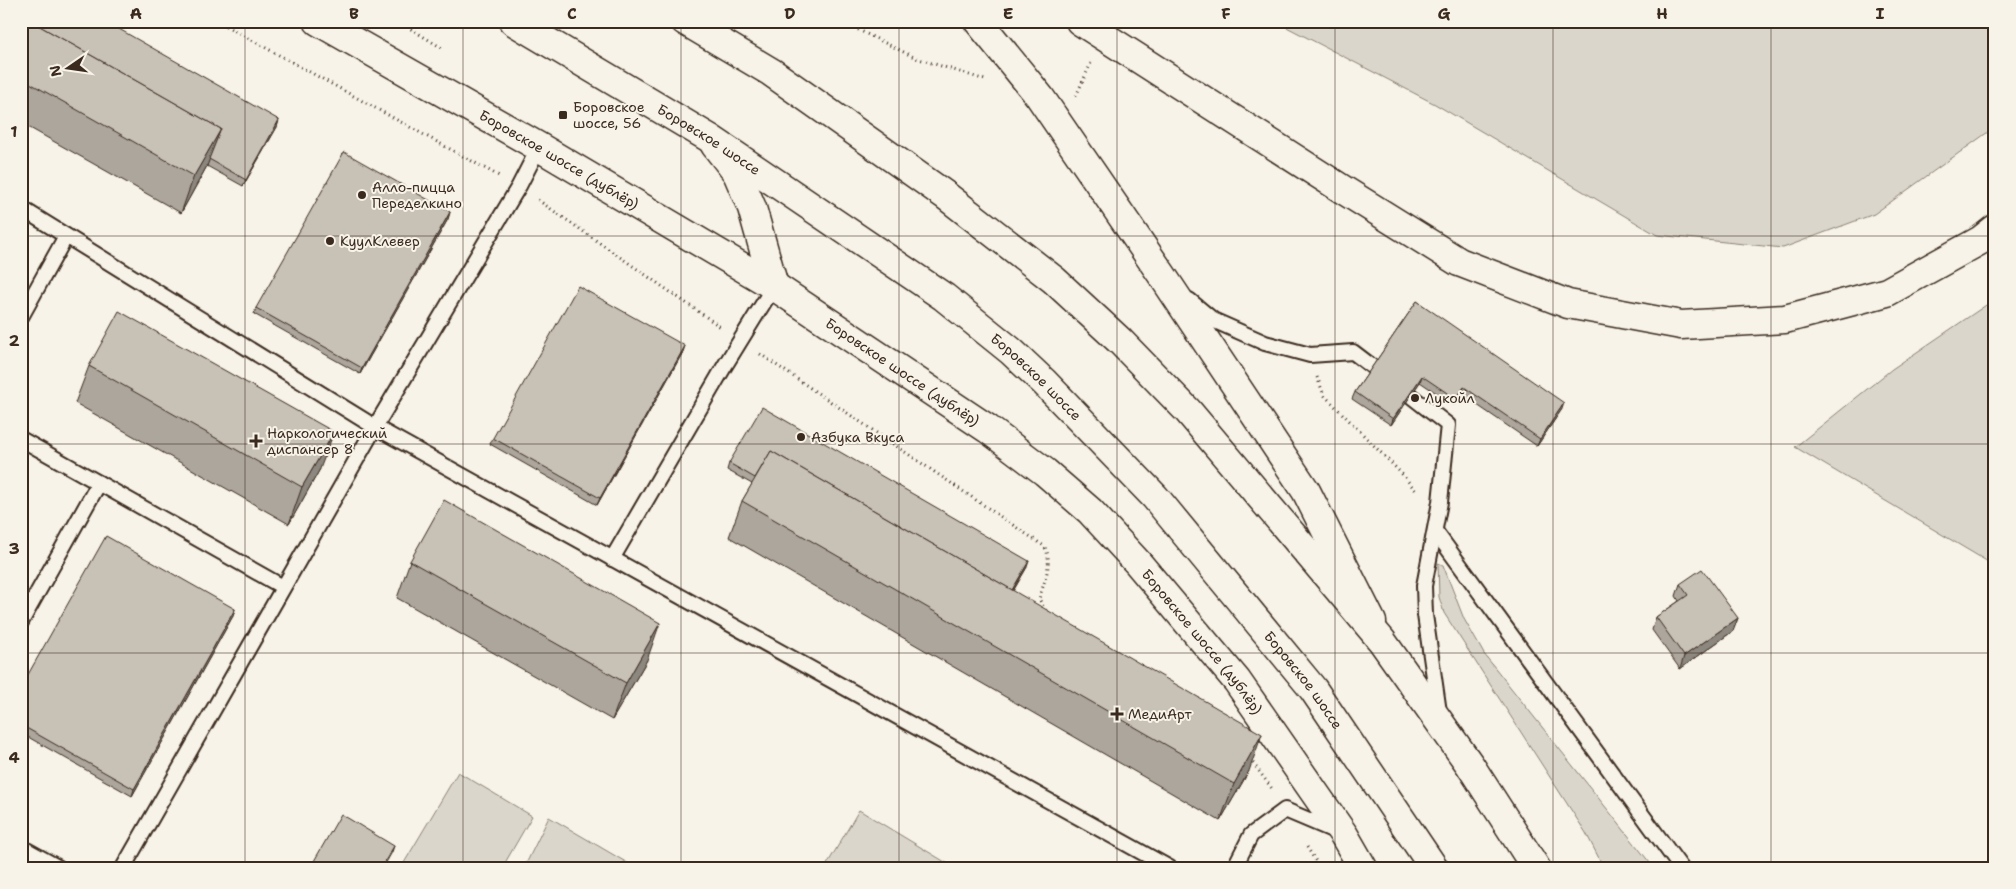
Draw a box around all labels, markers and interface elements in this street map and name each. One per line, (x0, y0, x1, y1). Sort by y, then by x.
text: A (130, 3, 142, 24)
text: B (349, 3, 359, 24)
text: C (567, 3, 577, 24)
text: D (784, 3, 796, 24)
text: E (1003, 3, 1013, 24)
text: F (1221, 3, 1231, 24)
text: G (1438, 3, 1451, 24)
text: H (1656, 3, 1668, 24)
text: I (1876, 3, 1885, 24)
north arrow (42, 42, 92, 92)
text: N (45, 63, 65, 78)
place label: Боровское шоссе, 56 (573, 98, 645, 132)
street label: Боровское шоссе (654, 100, 764, 179)
street label: Боровское шоссе (дублёр) (476, 106, 642, 213)
marker: Боровское шоссе, 56 (557, 109, 569, 121)
text: 1 (10, 121, 18, 142)
place label: Алло-пицца Переделкино (372, 178, 462, 212)
marker: Алло-пицца Переделкино (356, 189, 368, 201)
place label: КуулКлевер (340, 232, 420, 250)
marker: КуулКлевер (324, 235, 336, 247)
street label: Боровское шоссе (дублёр) (822, 314, 983, 430)
street label: Боровское шоссе (987, 329, 1085, 424)
text: 2 (8, 330, 20, 351)
place label: Лукойл (1425, 389, 1475, 407)
marker: Лукойл (1409, 392, 1421, 404)
place label: Наркологический диспансер 8 (267, 424, 387, 458)
place label: Азбука Вкуса (811, 428, 904, 446)
marker: Азбука Вкуса (795, 431, 807, 443)
marker: Наркологический диспансер 8 (249, 434, 263, 448)
text: 3 (8, 538, 20, 559)
street label: Боровское шоссе (дублёр) (1138, 565, 1266, 718)
street label: Боровское шоссе (1260, 627, 1347, 733)
place label: МедиАрт (1128, 705, 1192, 723)
marker: МедиАрт (1110, 707, 1124, 721)
text: 4 (8, 747, 20, 768)

